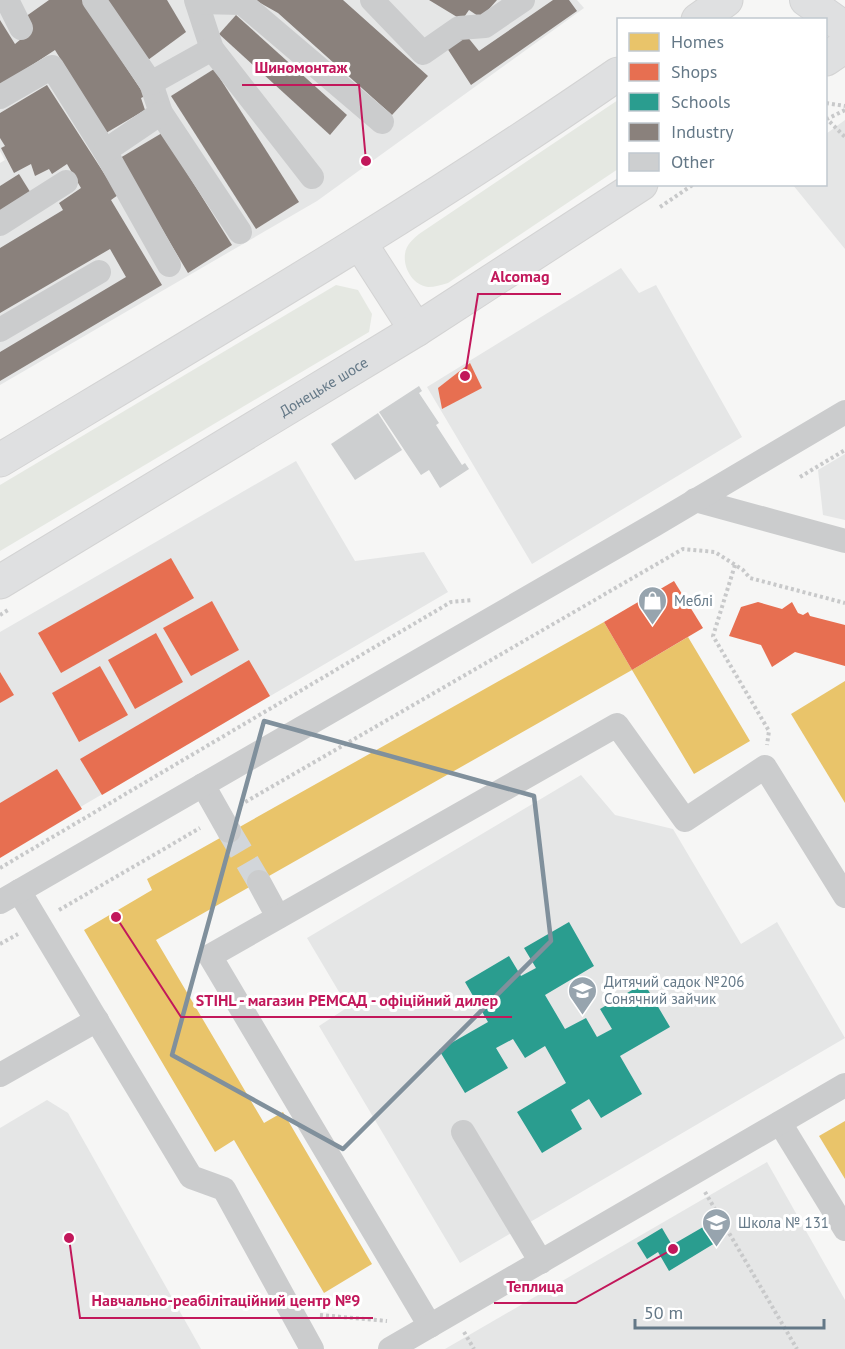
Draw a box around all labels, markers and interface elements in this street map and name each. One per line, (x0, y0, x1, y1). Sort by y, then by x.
legend (617, 18, 827, 186)
text: Homes (671, 30, 724, 53)
callout: Шиномонтаж (242, 51, 359, 85)
text: Шиномонтаж (254, 57, 349, 77)
text: Shops (671, 60, 717, 83)
text: Schools (671, 90, 731, 113)
text: Industry (671, 120, 734, 143)
text: Other (671, 150, 715, 173)
callout: Alcomag (478, 260, 561, 294)
text: Alcomag (490, 266, 550, 286)
street label: Донецьке шосе (275, 352, 371, 420)
shop icon: Меблі (637, 584, 669, 626)
place label: Меблі (674, 591, 713, 610)
place label: Дитячий садок №206 Сонячний зайчик (604, 972, 744, 1008)
school or university icon: Дитячий садок №206 Сонячний зайчик (567, 974, 599, 1016)
callout: STIHL - магазин РЕМСАД - офіційний дилер (181, 983, 512, 1017)
text: STIHL - магазин РЕМСАД - офіційний дилер (196, 990, 499, 1010)
school or university icon: Школа № 131 (701, 1206, 733, 1248)
place label: Школа № 131 (738, 1213, 829, 1232)
callout: Теплица (494, 1269, 576, 1303)
text: Теплица (506, 1276, 564, 1296)
callout: Навчально-реабілітаційний центр №9 (80, 1284, 373, 1318)
text: Навчально-реабілітаційний центр №9 (92, 1290, 360, 1310)
scale bar (635, 1292, 824, 1330)
text: 50 m (644, 1301, 683, 1324)

